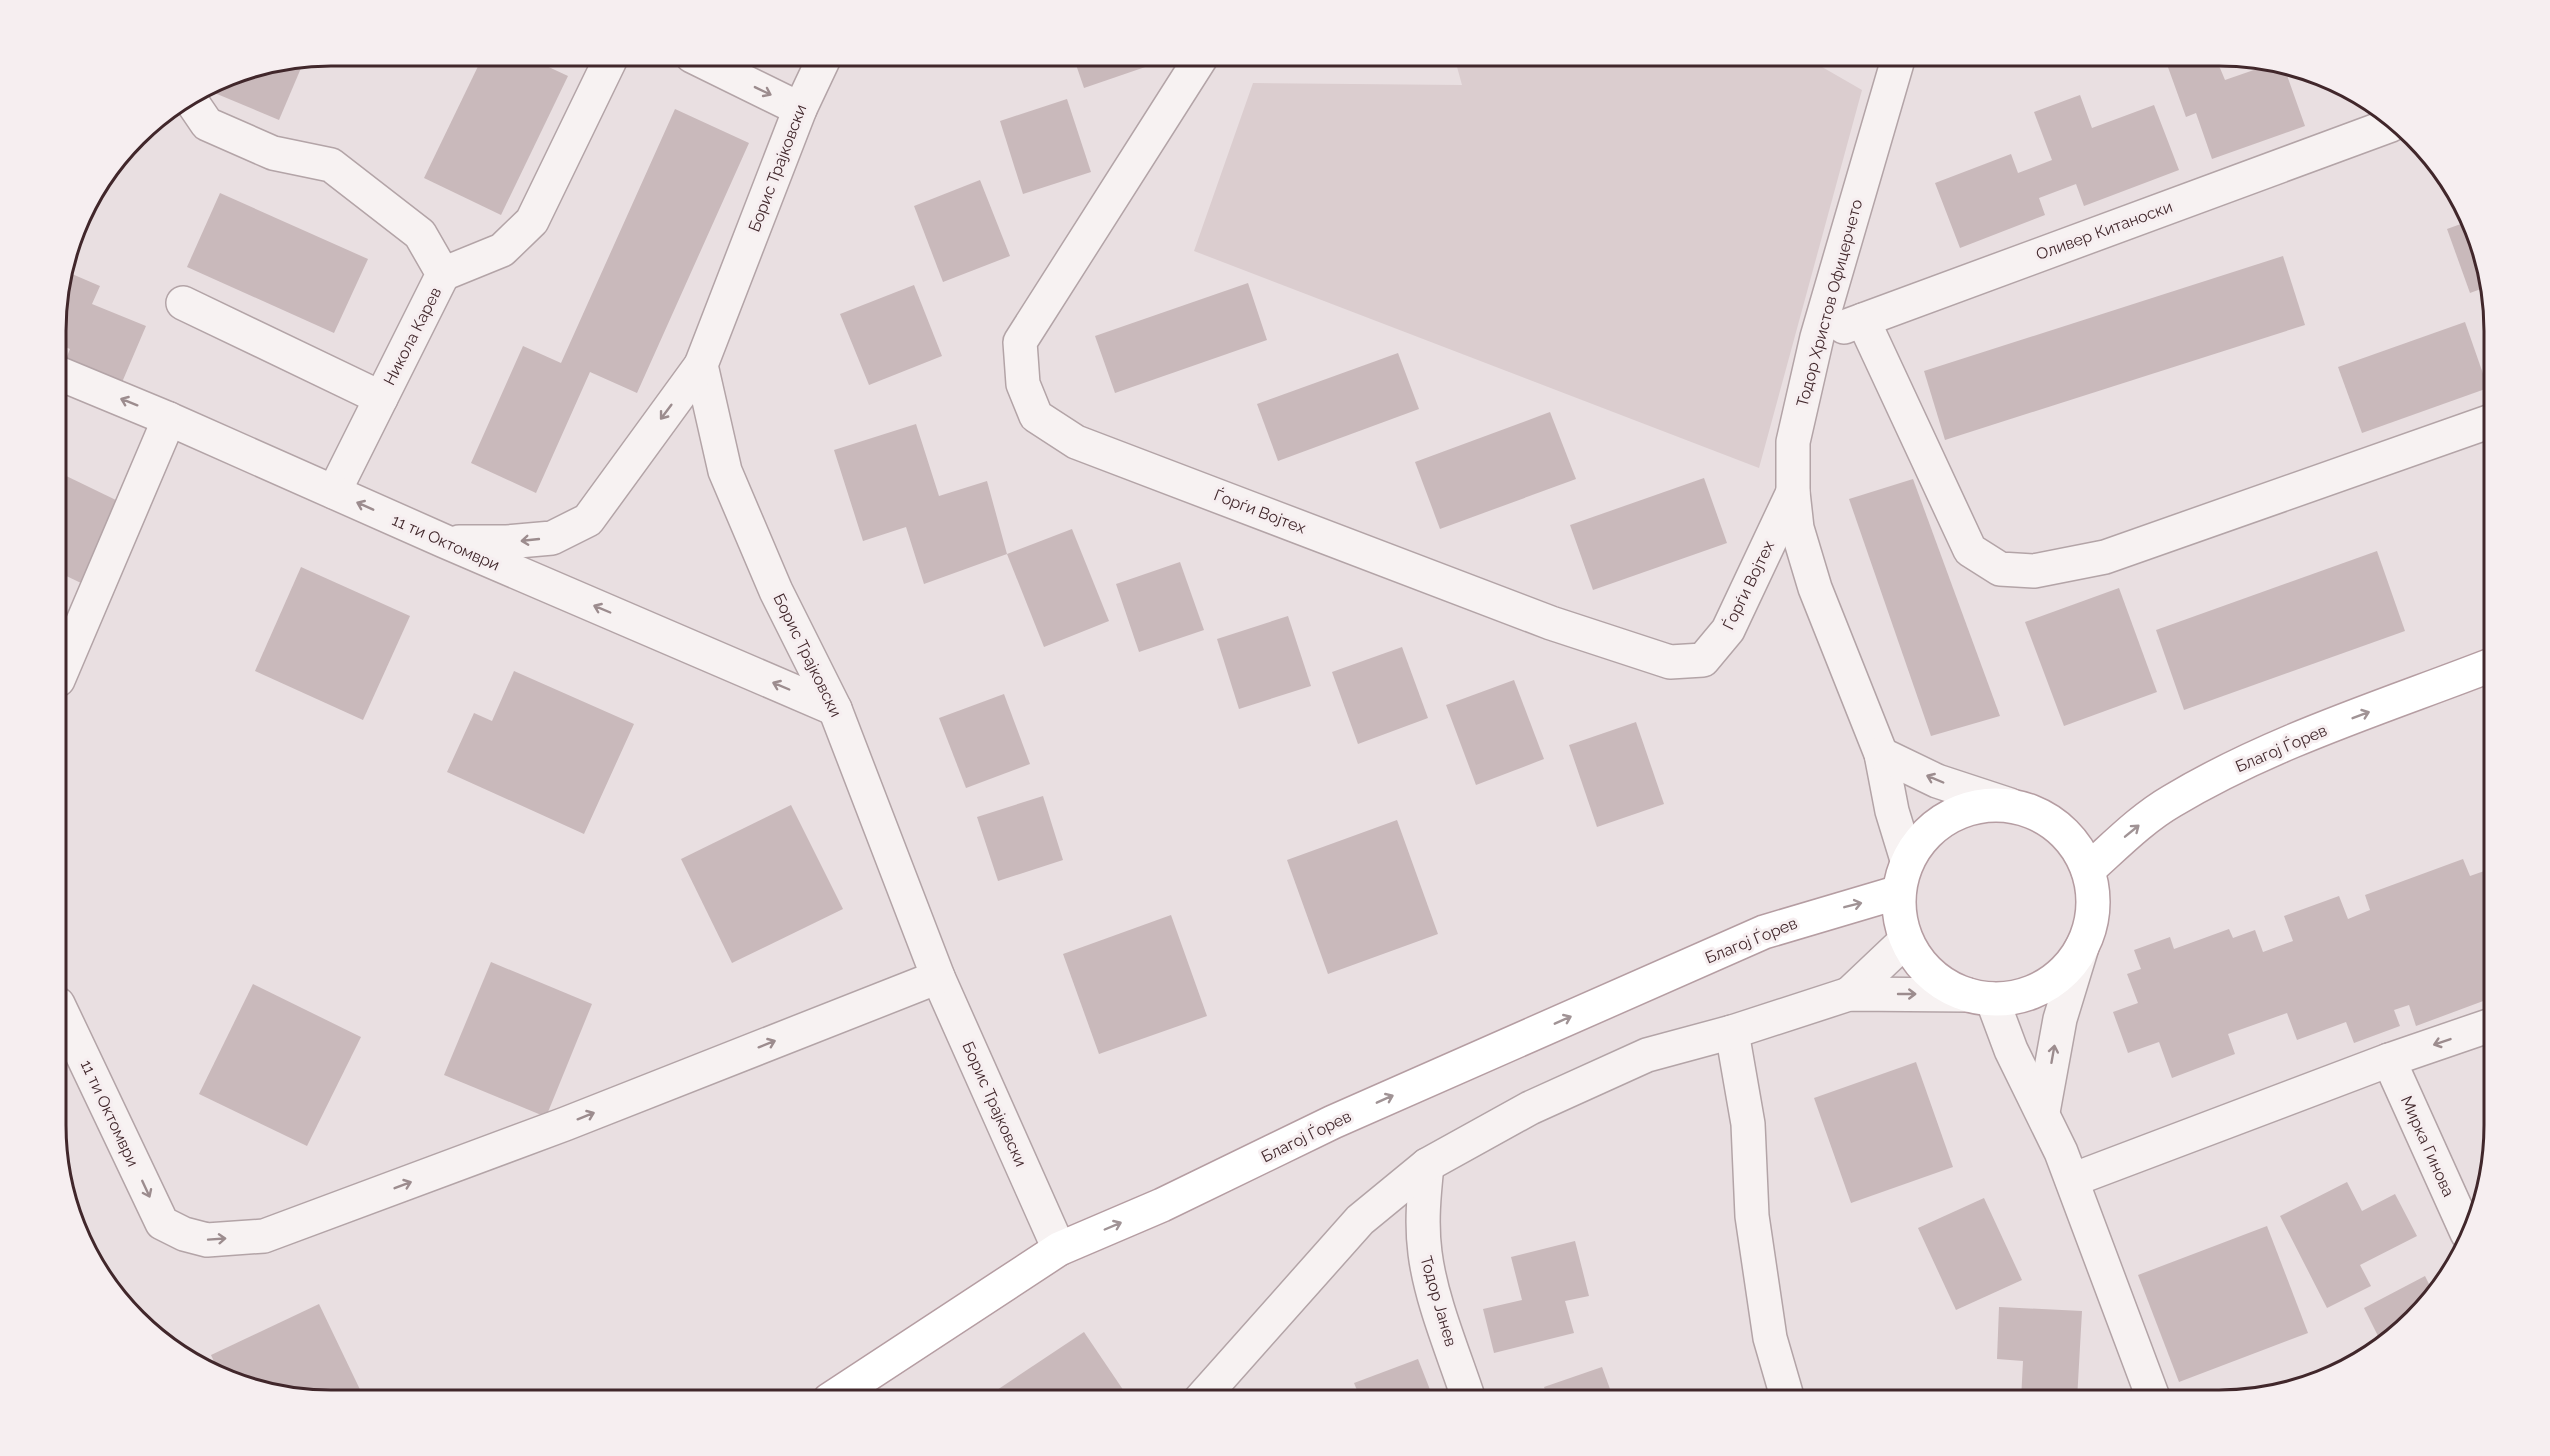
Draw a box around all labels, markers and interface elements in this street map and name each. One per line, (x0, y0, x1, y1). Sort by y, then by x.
one-way arrow (753, 86, 771, 98)
street label: Борис Трајковски (744, 102, 810, 235)
street label: Тодор Христов Офицерчето (1793, 197, 1866, 409)
street label: Оливер Китаноски (2033, 197, 2175, 264)
street label: Никола Карев (380, 284, 445, 388)
one-way arrow (121, 396, 139, 407)
one-way arrow (659, 404, 672, 420)
street label: Ѓорѓи Војтех (1211, 484, 1309, 538)
one-way arrow (357, 500, 375, 511)
street label: 11 ти Октомври (389, 510, 502, 575)
one-way arrow (521, 535, 541, 546)
street label: Ѓорѓи Војтех (1718, 537, 1778, 633)
street label: Борис Трајковски (769, 590, 846, 720)
one-way arrow (593, 603, 612, 614)
one-way arrow (773, 680, 791, 691)
one-way arrow (2351, 709, 2370, 720)
street label: Благој Ѓорев (2232, 720, 2330, 776)
one-way arrow (1926, 773, 1944, 785)
one-way arrow (2124, 825, 2140, 838)
one-way arrow (1844, 899, 1863, 910)
street label: Благој Ѓорев (1702, 912, 1800, 968)
one-way arrow (1897, 988, 1917, 1000)
one-way arrow (1553, 1014, 1572, 1025)
one-way arrow (2433, 1037, 2451, 1048)
one-way arrow (757, 1038, 776, 1049)
street label: Борис Трајковски (958, 1039, 1031, 1170)
one-way arrow (2048, 1045, 2059, 1065)
street label: 11 ти Октомври (77, 1057, 143, 1170)
one-way arrow (1375, 1093, 1393, 1105)
street label: Мирка Гинова (2397, 1093, 2458, 1200)
street label: Благој Ѓорев (1258, 1106, 1354, 1166)
one-way arrow (576, 1110, 595, 1121)
one-way arrow (393, 1178, 412, 1189)
one-way arrow (141, 1180, 153, 1198)
one-way arrow (1103, 1220, 1122, 1231)
one-way arrow (207, 1233, 227, 1244)
street label: Тодор Јанев (1417, 1254, 1461, 1349)

